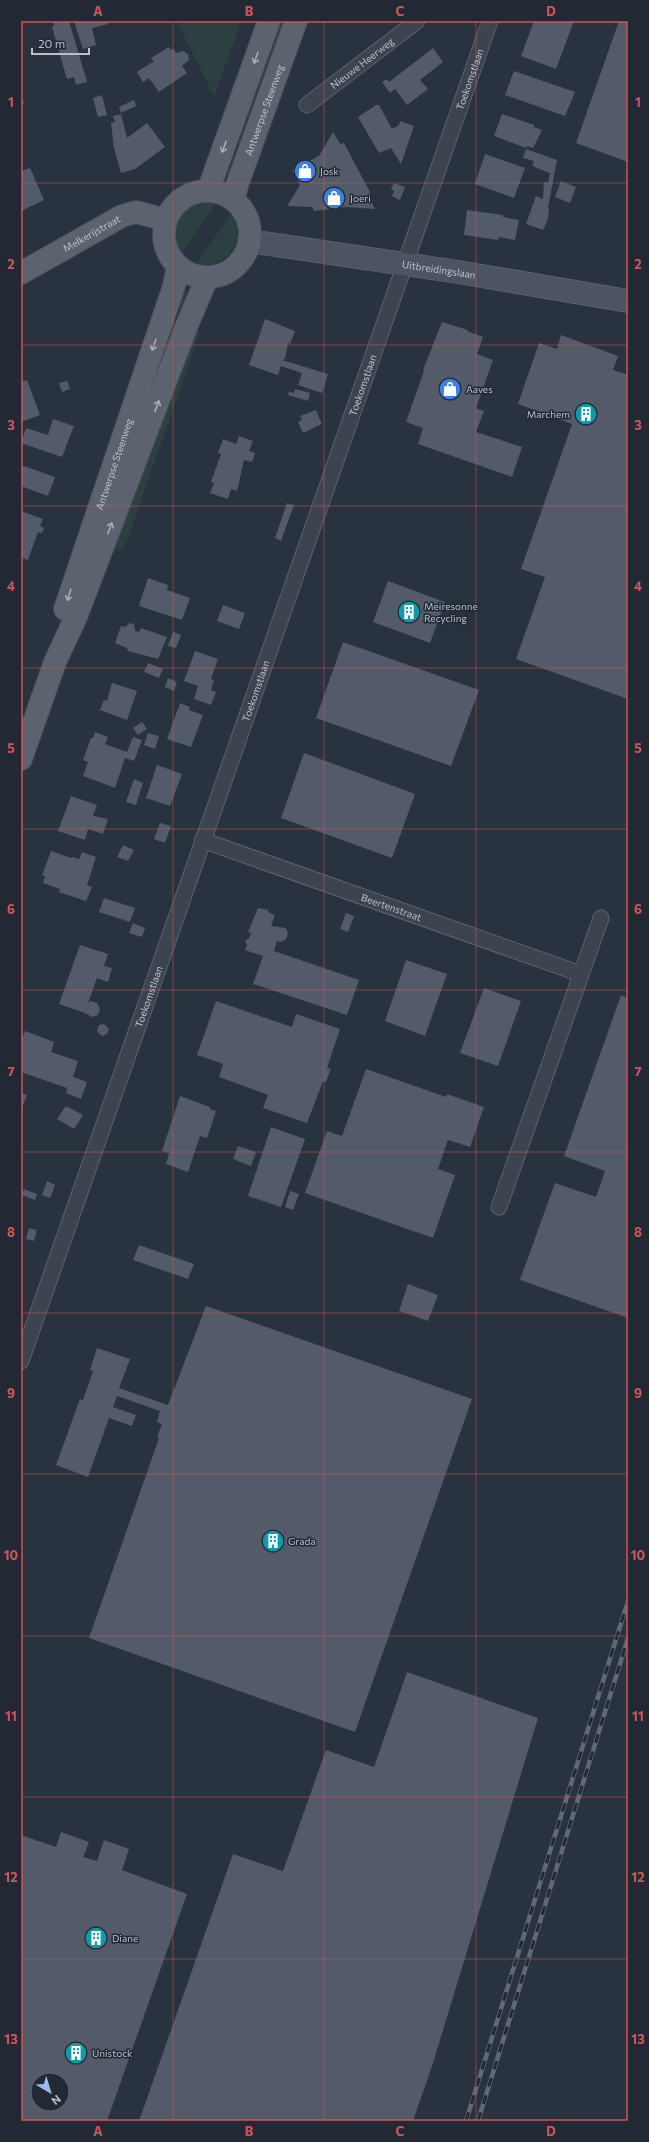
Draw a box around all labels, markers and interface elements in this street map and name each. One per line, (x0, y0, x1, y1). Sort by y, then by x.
text: A (93, 3, 103, 19)
text: B (245, 3, 254, 19)
text: C (396, 3, 405, 19)
text: D (546, 3, 556, 19)
scale bar (32, 30, 89, 56)
street label: Nieuwe Heerweg (328, 35, 396, 91)
text: 20 m (38, 36, 65, 50)
street label: Toekomstlaan (453, 47, 486, 112)
one-way arrow (251, 51, 259, 63)
street label: Antwerpse Steenweg (242, 62, 286, 157)
text: 1 (8, 94, 14, 110)
text: 1 (635, 94, 641, 110)
one-way arrow (220, 140, 228, 152)
shop icon: Josk (292, 158, 318, 184)
place label: Josk (320, 165, 339, 177)
shop icon: Joeri (321, 185, 347, 211)
place label: Joeri (350, 192, 371, 204)
street label: Melkerijstraat (61, 212, 122, 254)
text: 2 (7, 256, 15, 272)
text: 2 (634, 256, 642, 272)
street label: Uitbreidingslaan (401, 258, 477, 281)
one-way arrow (150, 339, 157, 352)
street label: Toekomstlaan (346, 353, 379, 417)
shop icon: Aaves (437, 376, 463, 402)
place label: Aaves (466, 383, 493, 395)
one-way arrow (153, 401, 161, 413)
building icon: Marchem (573, 401, 599, 427)
place label: Marchem (527, 408, 570, 420)
street label: Antwerpse Steenweg (93, 416, 135, 511)
text: 3 (7, 417, 15, 433)
text: 3 (634, 417, 642, 433)
one-way arrow (107, 522, 115, 534)
text: 4 (7, 578, 15, 594)
text: 4 (634, 578, 642, 594)
one-way arrow (65, 588, 72, 601)
building icon: Meiresonne Recycling (396, 599, 422, 625)
place label: Meiresonne Recycling (424, 600, 478, 624)
street label: Toekomstlaan (239, 659, 272, 723)
text: 5 (7, 740, 15, 756)
text: 5 (634, 740, 642, 756)
street label: Beertenstraat (360, 891, 423, 923)
text: 6 (7, 901, 15, 917)
text: 6 (634, 901, 642, 917)
street label: Toekomstlaan (132, 964, 165, 1029)
text: 7 (7, 1063, 15, 1079)
text: 7 (634, 1063, 642, 1079)
text: 8 (7, 1224, 15, 1240)
text: 8 (634, 1224, 642, 1240)
text: 9 (7, 1385, 15, 1401)
text: 9 (634, 1385, 642, 1401)
building icon: Grada (260, 1528, 286, 1554)
place label: Grada (288, 1535, 315, 1547)
text: 10 (4, 1547, 19, 1563)
text: 10 (631, 1547, 646, 1563)
text: 11 (5, 1708, 17, 1724)
text: 11 (632, 1708, 644, 1724)
text: 12 (4, 1869, 18, 1885)
text: 12 (631, 1869, 645, 1885)
building icon: Diane (83, 1925, 109, 1951)
place label: Diane (112, 1932, 138, 1944)
text: 13 (4, 2031, 18, 2047)
text: 13 (631, 2031, 645, 2047)
building icon: Unistock (63, 2040, 89, 2066)
place label: Unistock (92, 2047, 133, 2059)
north arrow (30, 2072, 70, 2112)
text: N (49, 2093, 64, 2108)
text: A (93, 2123, 103, 2139)
text: B (245, 2123, 254, 2139)
text: C (396, 2123, 405, 2139)
text: D (546, 2123, 556, 2139)

